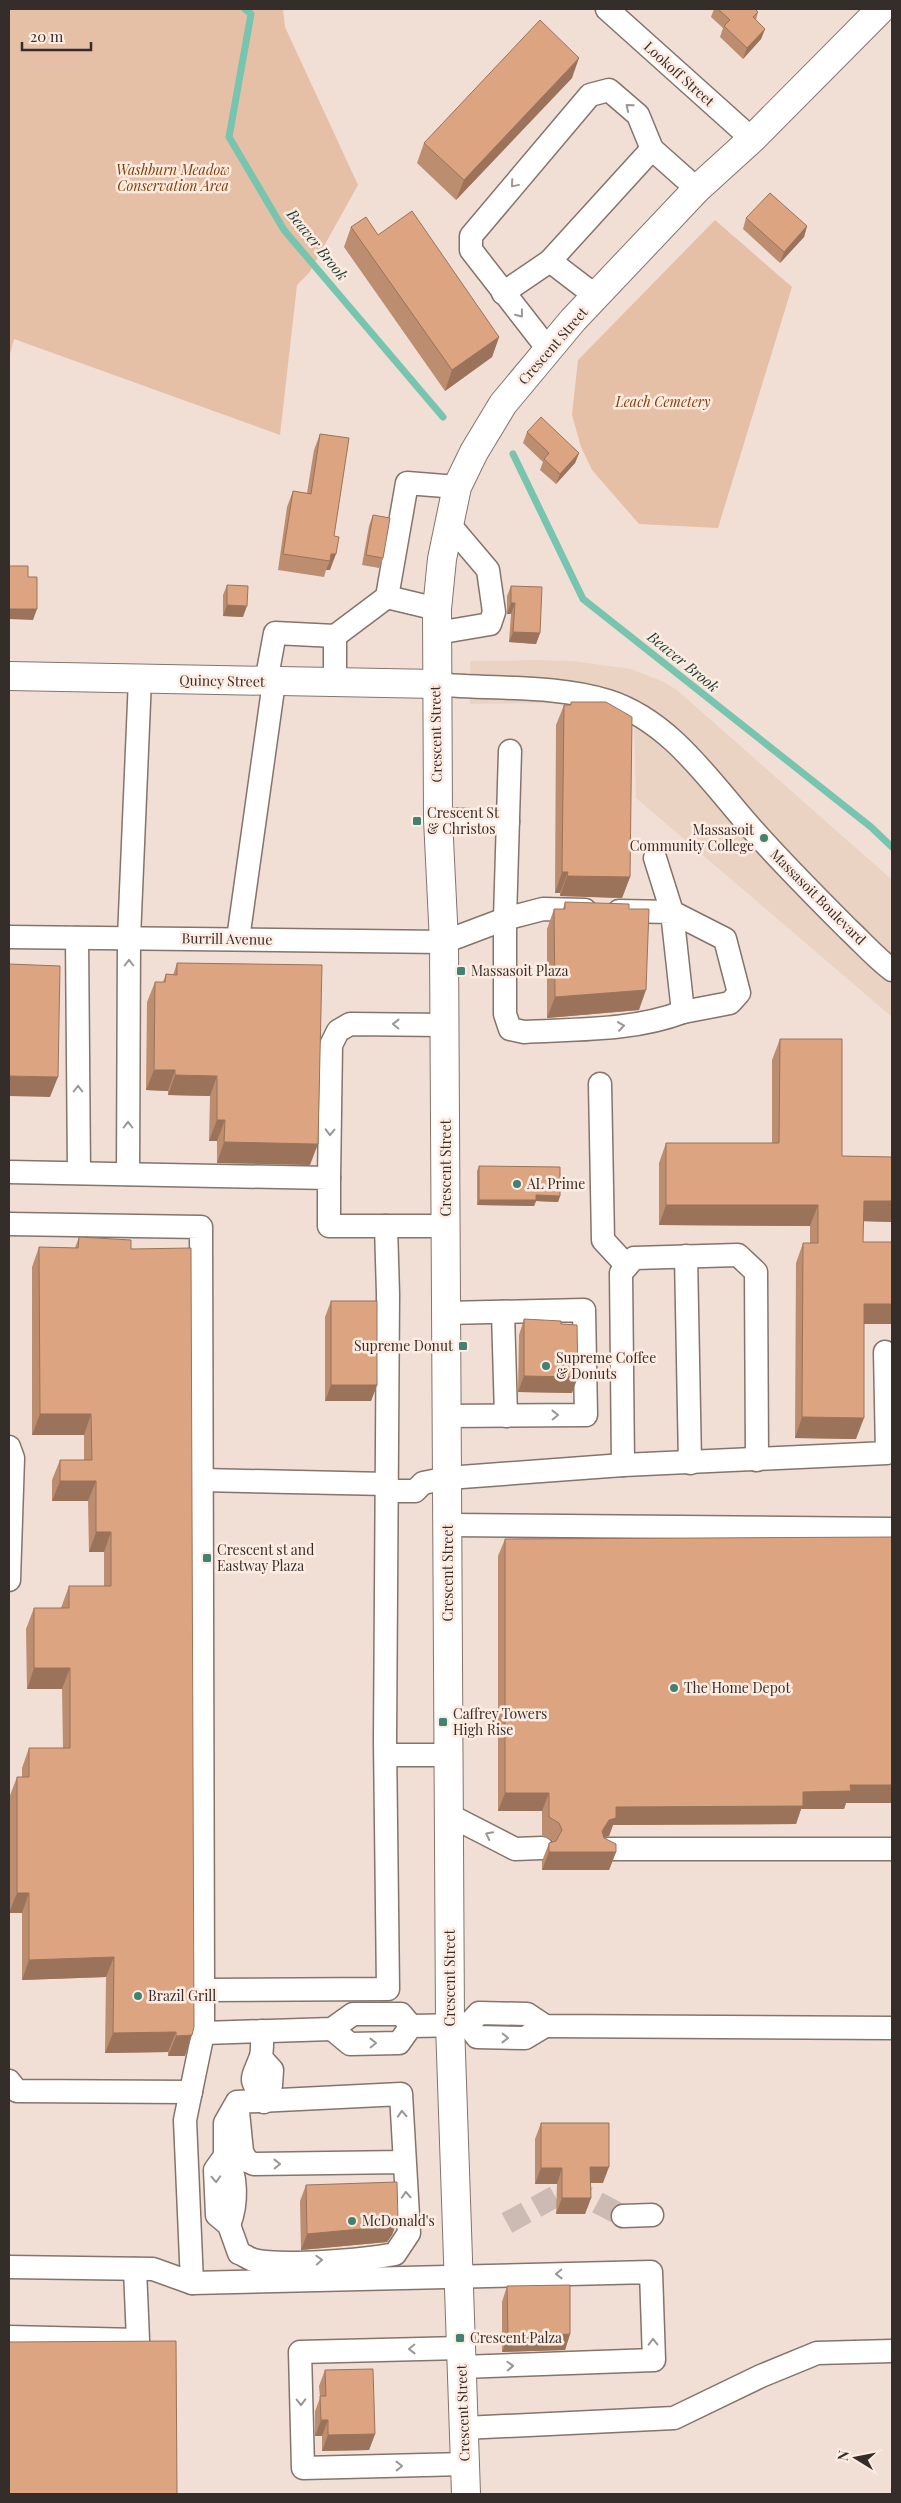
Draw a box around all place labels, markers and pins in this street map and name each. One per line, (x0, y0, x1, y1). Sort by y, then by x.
place label: Crescent St & Christos (427, 803, 500, 838)
marker: Crescent St & Christos (411, 815, 423, 827)
place label: Massasoit Community College (630, 820, 755, 855)
marker: Massasoit Community College (758, 832, 770, 844)
place label: Massasoit Plaza (471, 961, 569, 980)
marker: Massasoit Plaza (455, 965, 467, 977)
place label: AL Prime (526, 1174, 585, 1193)
marker: AL Prime (511, 1178, 523, 1190)
place label: Supreme Donut (354, 1336, 454, 1355)
marker: Supreme Donut (457, 1340, 469, 1352)
place label: Supreme Coffee & Donuts (556, 1348, 656, 1383)
marker: Supreme Coffee & Donuts (540, 1360, 552, 1372)
place label: Crescent st and Eastway Plaza (217, 1540, 314, 1575)
marker: Crescent st and Eastway Plaza (201, 1552, 213, 1564)
place label: The Home Depot (684, 1678, 791, 1697)
marker: The Home Depot (668, 1682, 680, 1694)
place label: Caffrey Towers High Rise (453, 1704, 547, 1739)
marker: Caffrey Towers High Rise (437, 1716, 449, 1728)
place label: Brazil Grill (148, 1986, 216, 2005)
marker: Brazil Grill (132, 1990, 144, 2002)
place label: McDonald's (362, 2211, 435, 2230)
marker: McDonald's (346, 2215, 358, 2227)
place label: Crescent Palza (470, 2328, 562, 2347)
marker: Crescent Palza (454, 2332, 466, 2344)

